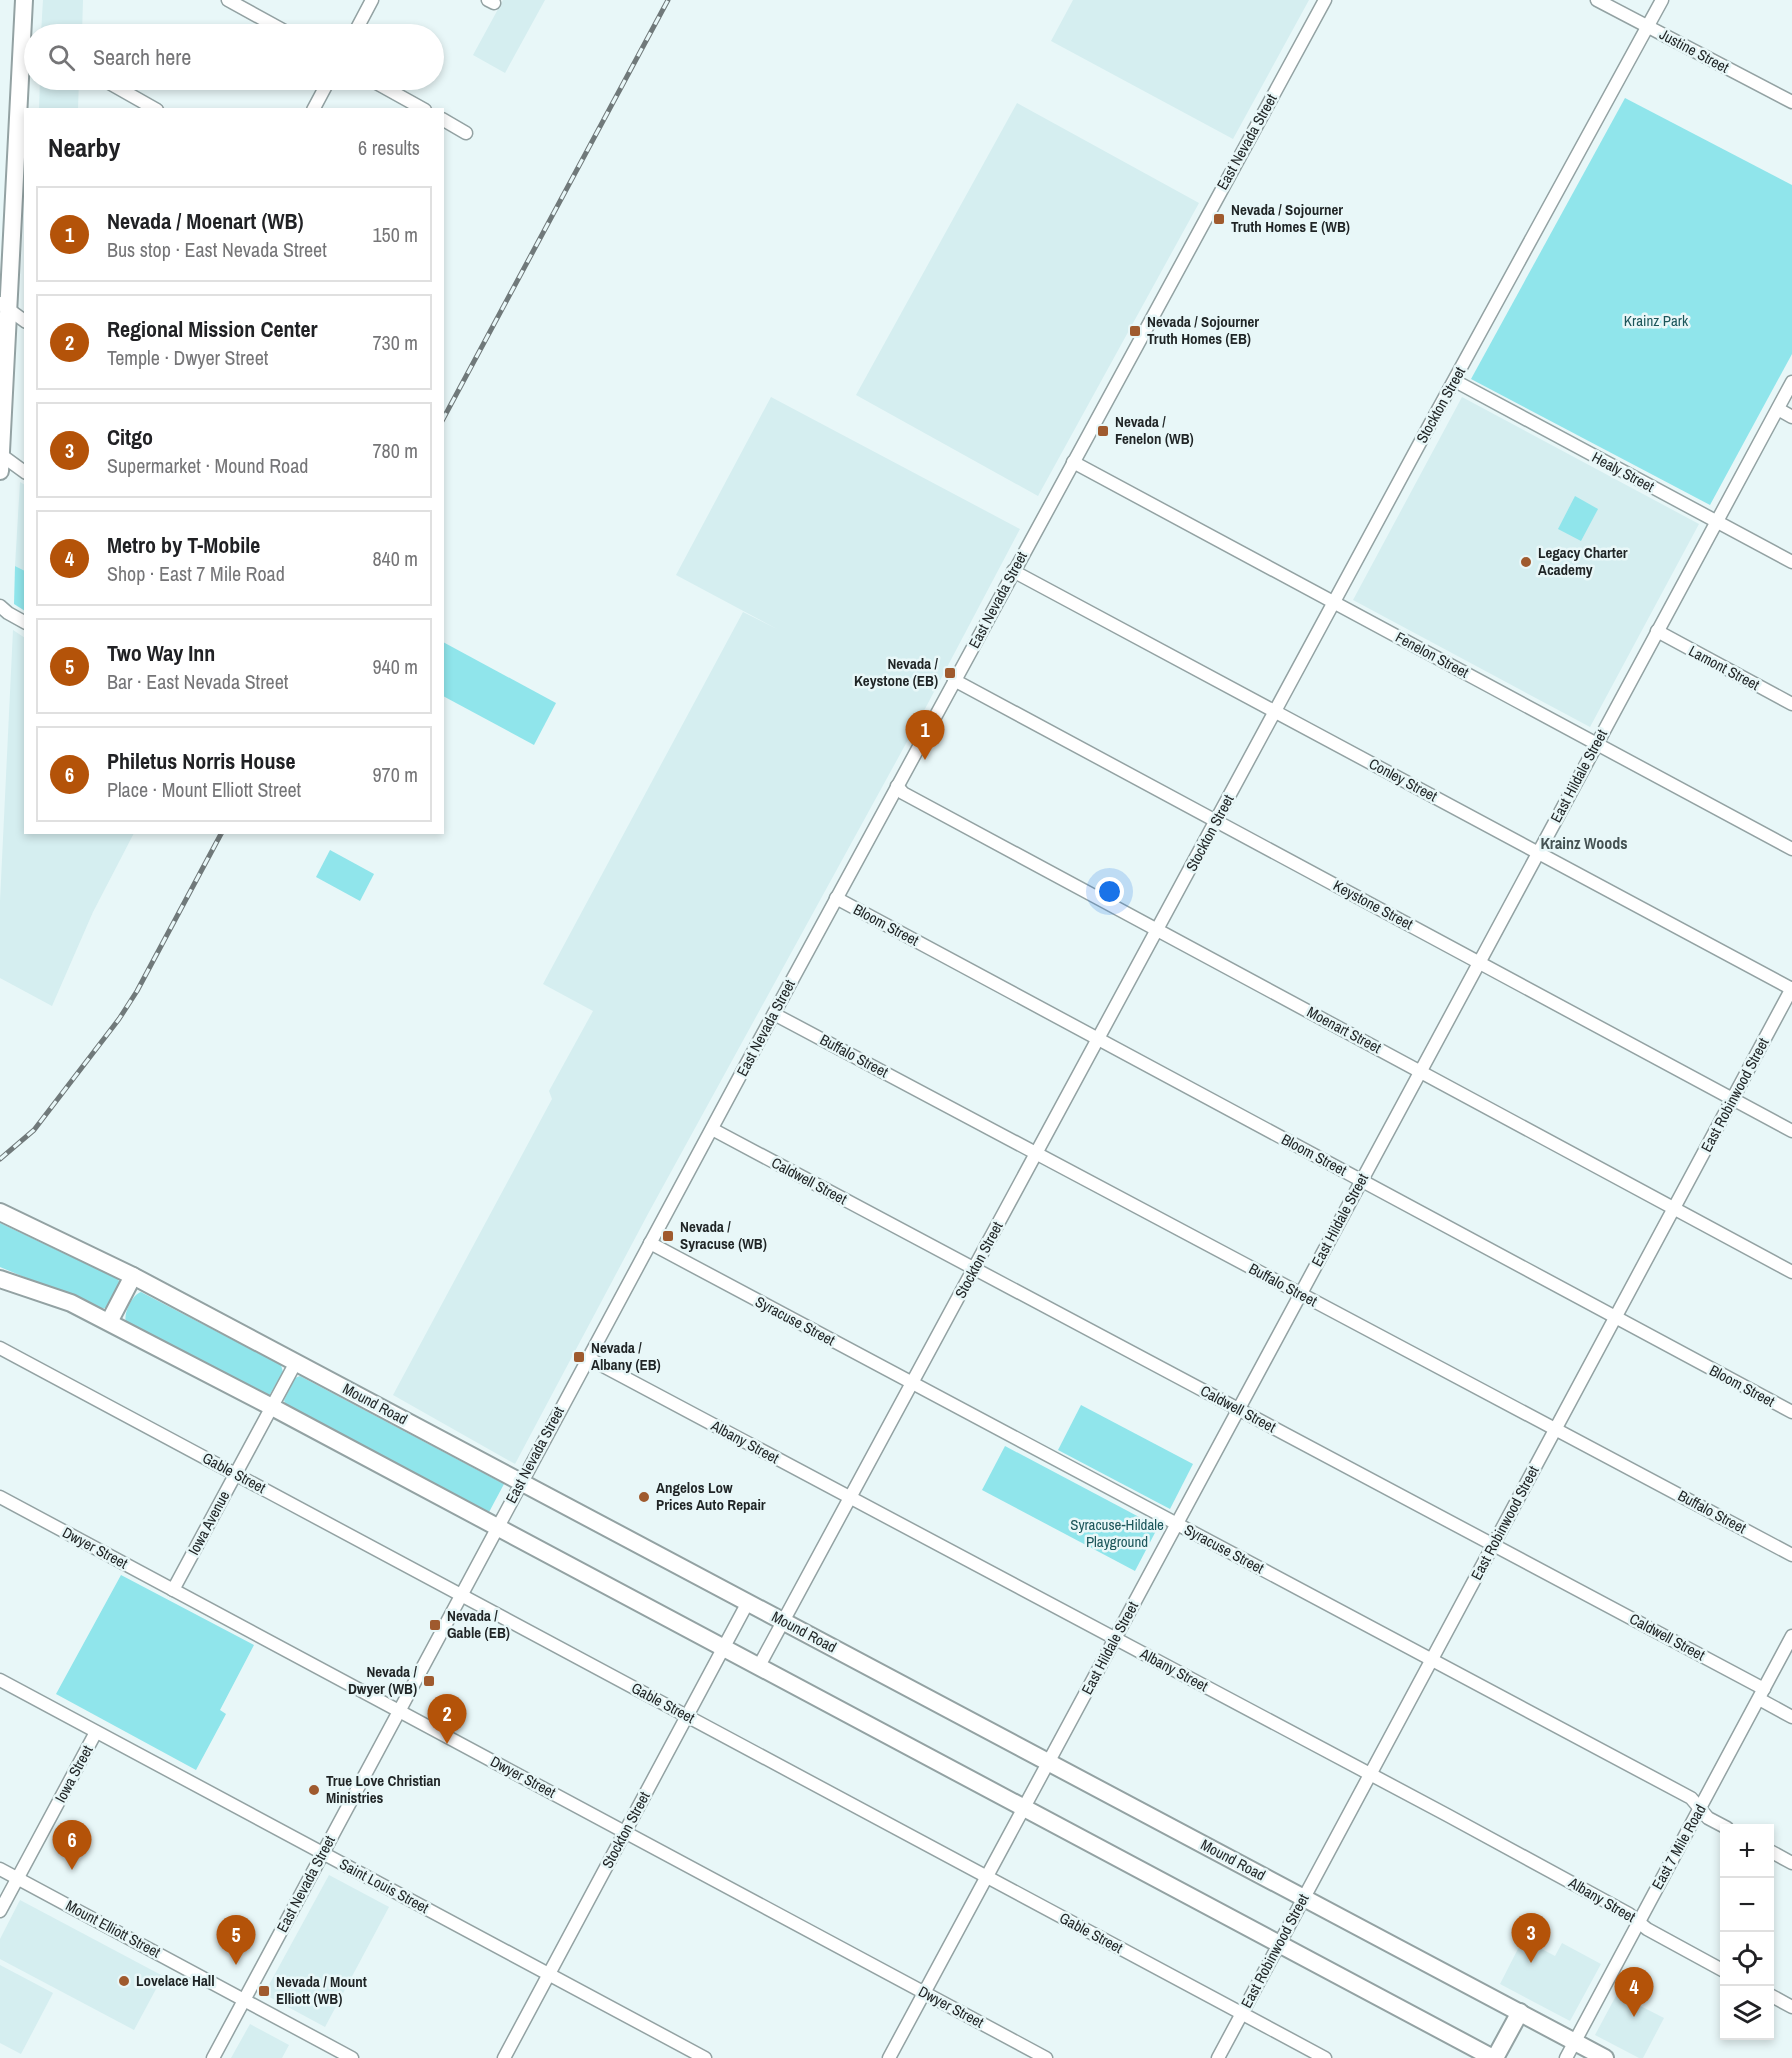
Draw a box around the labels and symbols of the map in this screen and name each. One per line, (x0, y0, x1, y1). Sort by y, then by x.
street label: Justine Street (1656, 23, 1733, 78)
street label: East Nevada Street (1212, 90, 1282, 193)
place label: Nevada / Sojourner Truth Homes E (WB) (1231, 199, 1350, 237)
marker: Nevada / Sojourner Truth Homes E (WB) (1212, 212, 1226, 226)
park label: Krainz Park (1624, 310, 1689, 331)
place label: Nevada / Sojourner Truth Homes (EB) (1147, 311, 1259, 349)
marker: Nevada / Sojourner Truth Homes (EB) (1128, 324, 1142, 338)
street label: Stockton Street (1411, 362, 1470, 447)
place label: Nevada / Fenelon (WB) (1115, 411, 1194, 449)
marker: Nevada / Fenelon (WB) (1096, 424, 1110, 438)
street label: Healy Street (1588, 446, 1659, 497)
place label: Legacy Charter Academy (1538, 542, 1628, 580)
street label: East Nevada Street (963, 547, 1032, 652)
marker: Legacy Charter Academy (1519, 555, 1533, 569)
street label: Fenelon Street (1392, 626, 1473, 683)
street label: Lamont Street (1685, 640, 1764, 695)
place label: Nevada / Keystone (EB) (854, 653, 939, 691)
marker: Nevada / Keystone (EB) (943, 666, 957, 680)
pin: 1 (906, 710, 944, 760)
street label: East Hildale Street (1545, 725, 1612, 826)
street label: Conley Street (1365, 753, 1442, 807)
street label: Stockton Street (1181, 790, 1239, 875)
district label: Krainz Woods (1540, 832, 1628, 854)
street label: Keystone Street (1330, 875, 1417, 935)
your location (1095, 877, 1124, 906)
street label: Bloom Street (850, 899, 923, 951)
street label: East Nevada Street (731, 975, 800, 1080)
street label: Moenart Street (1303, 1001, 1386, 1058)
street label: Buffalo Street (816, 1029, 892, 1083)
street label: East Robinwood Street (1696, 1033, 1774, 1156)
street label: Bloom Street (1278, 1129, 1351, 1181)
street label: Caldwell Street (768, 1152, 851, 1210)
street label: East Hildale Street (1306, 1169, 1373, 1270)
place label: Nevada / Syracuse (WB) (680, 1216, 767, 1254)
street label: Stockton Street (950, 1217, 1008, 1302)
marker: Nevada / Syracuse (WB) (661, 1229, 675, 1243)
street label: Buffalo Street (1245, 1258, 1321, 1312)
street label: Syracuse Street (752, 1291, 839, 1351)
place label: Nevada / Albany (EB) (591, 1337, 661, 1375)
marker: Nevada / Albany (EB) (572, 1350, 586, 1364)
street label: Bloom Street (1706, 1360, 1779, 1412)
street label: Mound Road (339, 1378, 411, 1429)
street label: Caldwell Street (1197, 1380, 1280, 1438)
street label: East Nevada Street (500, 1402, 569, 1507)
street label: Albany Street (707, 1414, 783, 1468)
street label: Gable Street (199, 1447, 270, 1498)
street label: East Robinwood Street (1466, 1461, 1544, 1584)
place label: Angelos Low Prices Auto Repair (656, 1477, 766, 1515)
street label: Buffalo Street (1674, 1485, 1750, 1539)
street label: Iowa Avenue (183, 1487, 234, 1559)
marker: Angelos Low Prices Auto Repair (637, 1490, 651, 1504)
park label: Syracuse-Hildale Playground (1070, 1514, 1164, 1552)
street label: Syracuse Street (1181, 1519, 1268, 1579)
street label: Dwyer Street (59, 1522, 132, 1574)
street label: East Hildale Street (1076, 1597, 1143, 1698)
place label: Nevada / Gable (EB) (447, 1605, 510, 1643)
street label: Mound Road (768, 1606, 840, 1657)
street label: Caldwell Street (1626, 1608, 1709, 1666)
marker: Nevada / Gable (EB) (428, 1618, 442, 1632)
street label: Albany Street (1136, 1642, 1212, 1696)
place label: Nevada / Dwyer (WB) (348, 1661, 418, 1699)
marker: Nevada / Dwyer (WB) (422, 1674, 436, 1688)
street label: Gable Street (628, 1677, 699, 1728)
pin: 2 (428, 1694, 466, 1744)
street label: Iowa Street (50, 1741, 98, 1806)
street label: Dwyer Street (487, 1751, 560, 1803)
place label: True Love Christian Ministries (326, 1770, 441, 1808)
marker: True Love Christian Ministries (307, 1783, 321, 1797)
street label: Stockton Street (597, 1787, 655, 1872)
street label: East 7 Mile Road (1647, 1800, 1711, 1893)
pin: 6 (52, 1820, 92, 1870)
street label: East Nevada Street (271, 1831, 340, 1936)
street label: Mound Road (1197, 1834, 1269, 1885)
street label: Saint Louis Street (336, 1853, 433, 1918)
street label: Albany Street (1564, 1872, 1640, 1927)
street label: East Robinwood Street (1236, 1889, 1314, 2012)
street label: Mount Elliott Street (62, 1895, 165, 1963)
street label: Gable Street (1056, 1907, 1127, 1958)
pin: 3 (1512, 1914, 1550, 1963)
pin: 5 (216, 1916, 256, 1965)
pin: 4 (1614, 1968, 1654, 2017)
place label: Lovelace Hall (136, 1970, 215, 1991)
place label: Nevada / Mount Elliott (WB) (276, 1971, 367, 2009)
marker: Lovelace Hall (117, 1974, 131, 1988)
street label: Dwyer Street (915, 1981, 988, 2033)
marker: Nevada / Mount Elliott (WB) (257, 1984, 271, 1998)

